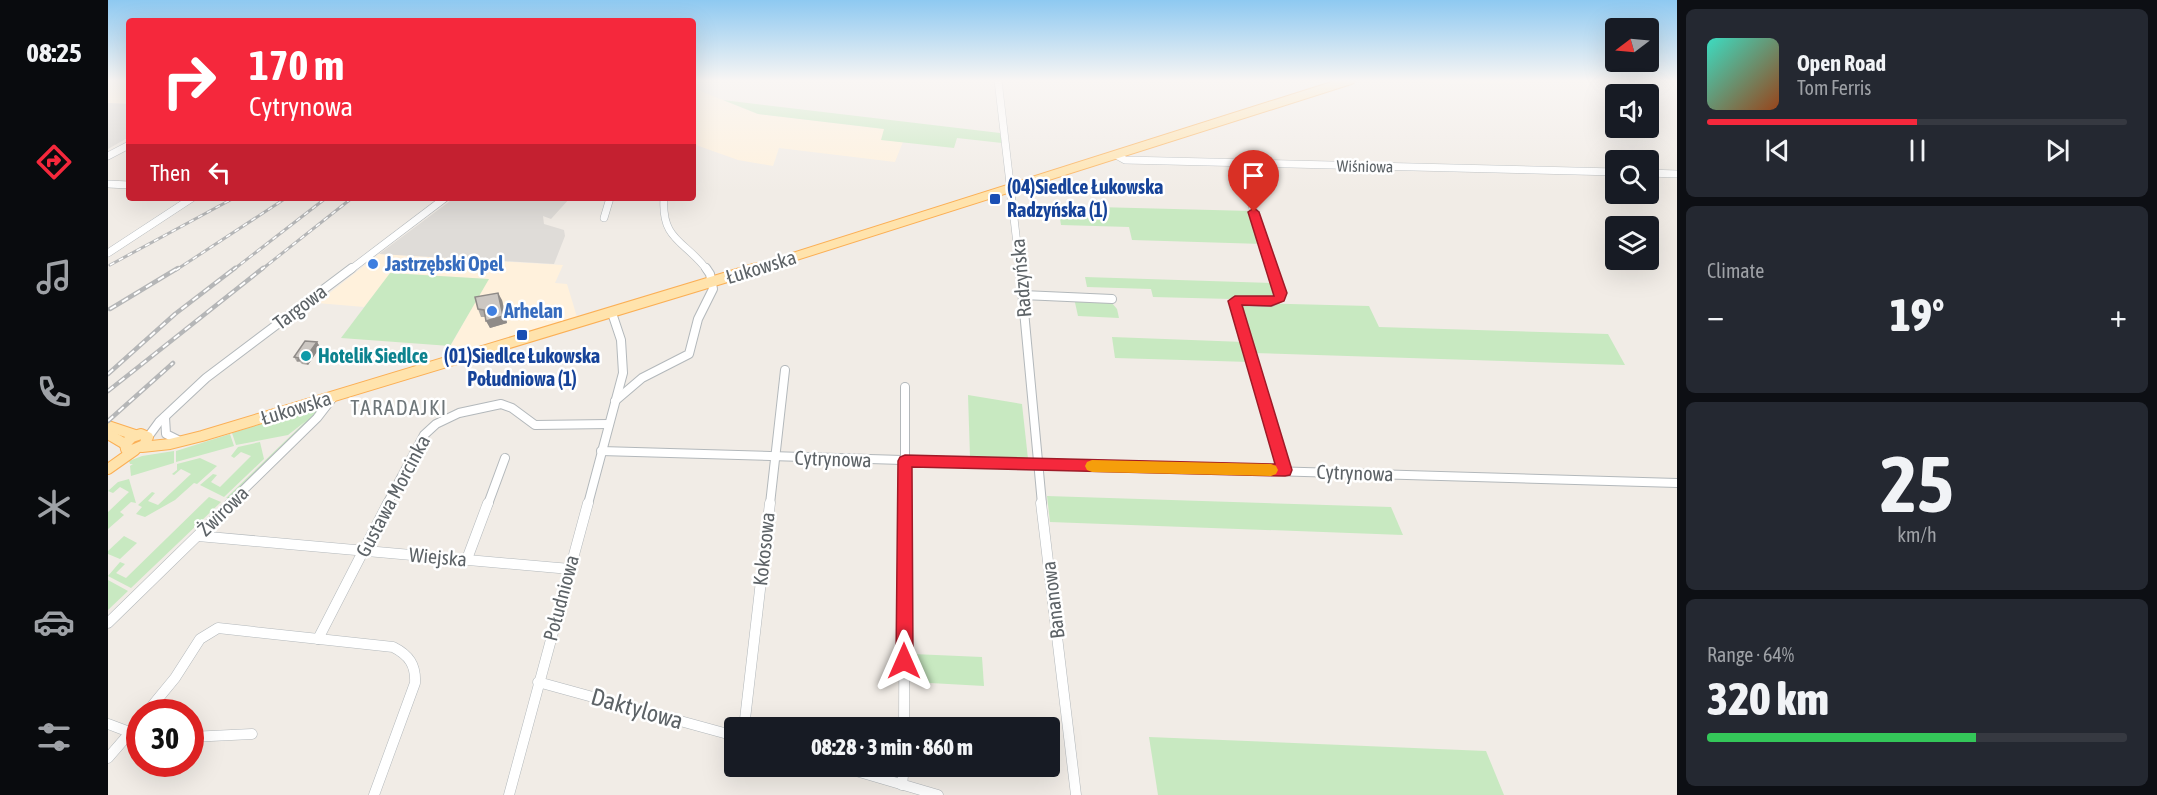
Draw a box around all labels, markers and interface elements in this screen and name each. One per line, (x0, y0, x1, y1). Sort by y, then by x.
north arrow (1605, 18, 1659, 72)
map controls (1605, 18, 1659, 270)
text: 08:25 (26, 37, 82, 68)
text: 170 m (249, 41, 344, 89)
icon: right (150, 42, 228, 120)
text: Open Road (1797, 50, 1886, 76)
text: Tom Ferris (1797, 76, 1871, 99)
button: sound (1605, 84, 1659, 138)
text: Cytrynowa (249, 91, 353, 122)
icon: previous (1761, 134, 1794, 167)
icon: pause (1901, 134, 1934, 167)
icon: next (2041, 134, 2074, 167)
icon: directions (33, 141, 75, 183)
pin (1228, 150, 1279, 212)
button: search (1605, 150, 1659, 204)
icon: left (203, 156, 236, 189)
street label: Wiśniowa (1337, 157, 1393, 175)
icon: arrive (1237, 159, 1270, 192)
text: Then (150, 160, 191, 186)
place label: (04)Siedlce Łukowska Radzyńska (1) (1007, 175, 1163, 221)
marker: (04)Siedlce Łukowska Radzyńska (1) (988, 192, 1002, 206)
button: layers (1605, 216, 1659, 270)
street label: Radzyńska (1006, 238, 1035, 318)
street label: Łukowska (723, 245, 799, 288)
place label: Jastrzębski Opel (384, 252, 504, 275)
icon: music (33, 256, 75, 298)
marker: Jastrzębski Opel (366, 257, 380, 271)
text: Climate (1707, 259, 1764, 282)
street label: Targowa (269, 279, 331, 334)
text: 19° (1890, 289, 1944, 341)
text: − (1707, 296, 1724, 334)
text: + (2110, 296, 2127, 334)
place label: Arhelan (503, 299, 563, 322)
marker: Arhelan (485, 304, 499, 318)
marker: (01)Siedlce Łukowska Południowa (1) (515, 328, 529, 342)
place label: Hotelik Siedlce (318, 344, 428, 367)
place label: (01)Siedlce Łukowska Południowa (1) (444, 344, 600, 390)
marker: Hotelik Siedlce (299, 349, 313, 363)
icon: phone (33, 371, 75, 413)
street label: Łukowska (258, 386, 334, 429)
district label: TARADAJKI (350, 395, 448, 419)
street label: Gustawa Morcinka (351, 431, 434, 561)
text: 25 (1880, 439, 1954, 529)
street label: Cytrynowa (794, 446, 872, 471)
street label: Cytrynowa (1316, 460, 1394, 485)
street label: Żwirowa (192, 481, 253, 540)
icon: climate (33, 486, 75, 528)
street label: Kokosowa (748, 511, 779, 587)
text: km/h (1897, 523, 1937, 546)
street label: Wiejska (408, 543, 468, 570)
street label: Południowa (538, 552, 583, 643)
street label: Bananowa (1036, 560, 1069, 640)
icon: car (33, 601, 75, 643)
position arrow (872, 629, 936, 693)
text: Range · 64% (1707, 643, 1794, 666)
text: 320 km (1707, 673, 1829, 725)
street label: Daktylowa (588, 683, 686, 735)
speed limit sign: 30 (126, 699, 204, 777)
icon: filters (33, 716, 75, 758)
text: 08:28 · 3 min · 860 m (811, 734, 973, 760)

